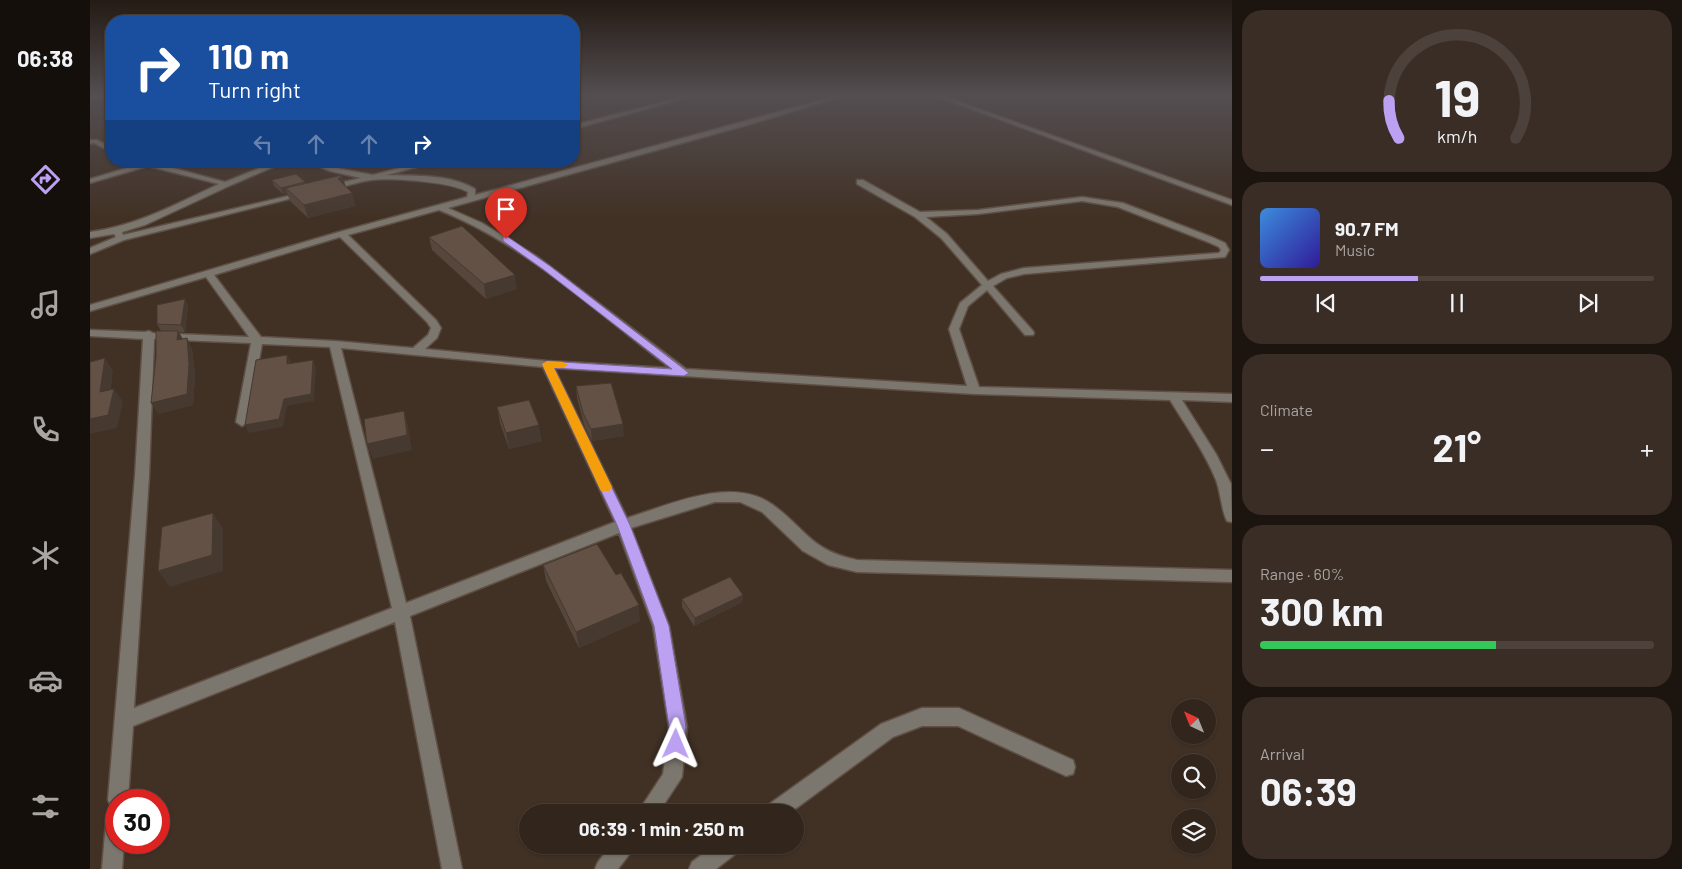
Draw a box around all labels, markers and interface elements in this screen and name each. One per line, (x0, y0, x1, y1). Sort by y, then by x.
text: 110 m (208, 34, 289, 76)
icon: right (125, 35, 190, 100)
text: 06:38 (17, 45, 73, 71)
text: 19 (1434, 65, 1480, 127)
text: Turn right (208, 76, 301, 102)
text: km/h (1437, 125, 1477, 147)
icon: left (249, 130, 277, 158)
icon: ahead (302, 130, 330, 158)
icon: ahead (355, 130, 383, 158)
icon: right (408, 130, 436, 158)
icon: directions (28, 162, 63, 197)
pin (485, 188, 527, 239)
icon: arrive (492, 195, 520, 223)
text: 90.7 FM (1335, 217, 1399, 240)
text: Music (1335, 240, 1375, 259)
icon: music (28, 287, 63, 322)
icon: previous (1312, 289, 1340, 317)
icon: pause (1443, 289, 1471, 317)
icon: next (1574, 289, 1602, 317)
text: Climate (1260, 400, 1313, 419)
icon: phone (28, 412, 63, 447)
text: 21° (1433, 424, 1481, 470)
text: − (1260, 431, 1274, 465)
text: + (1640, 431, 1654, 465)
icon: climate (28, 538, 63, 573)
text: Range · 60% (1260, 564, 1344, 583)
text: 300 km (1260, 588, 1383, 634)
icon: car (28, 663, 63, 698)
north arrow (1171, 699, 1216, 744)
map controls (1171, 699, 1216, 854)
position arrow (649, 717, 701, 769)
text: Arrival (1260, 744, 1305, 763)
button: search (1171, 754, 1216, 799)
text: 06:39 (1260, 768, 1357, 814)
icon: filters (28, 789, 63, 824)
speed limit sign: 30 (105, 789, 170, 854)
button: layers (1171, 809, 1216, 854)
text: 06:39 · 1 min · 250 m (579, 817, 744, 840)

